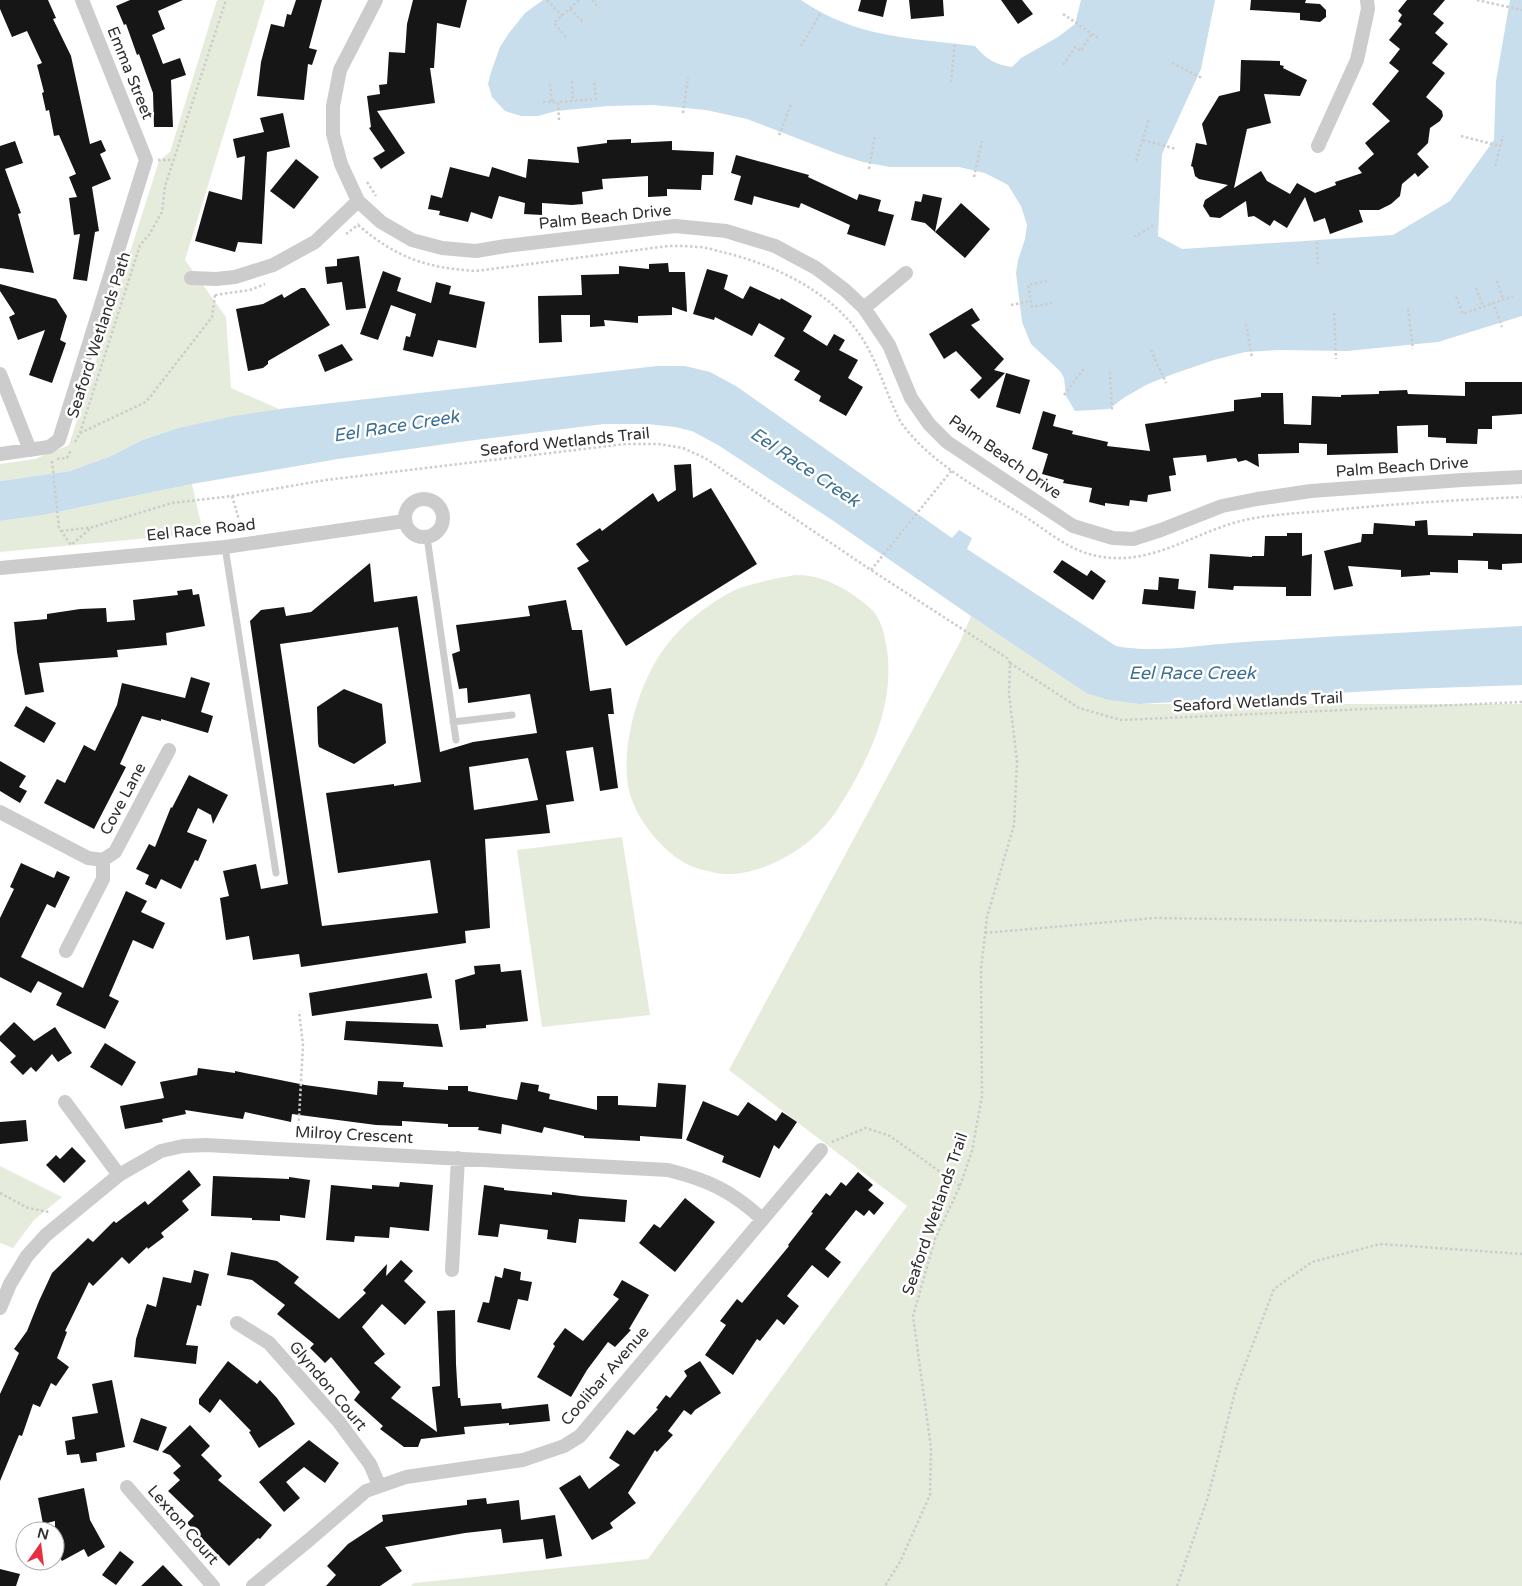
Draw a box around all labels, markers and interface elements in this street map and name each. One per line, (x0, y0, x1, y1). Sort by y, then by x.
street label: Emma Street (102, 24, 158, 122)
street label: Palm Beach Drive (538, 200, 672, 234)
street label: Seaford Wetlands Path (63, 249, 135, 421)
water label: Eel Race Creek (332, 405, 462, 447)
street label: Palm Beach Drive (945, 411, 1065, 503)
water label: Eel Race Creek (746, 422, 865, 512)
street label: Seaford Wetlands Trail (479, 423, 651, 461)
street label: Palm Beach Drive (1335, 452, 1469, 482)
street label: Eel Race Road (146, 514, 256, 546)
water label: Eel Race Creek (1128, 662, 1257, 684)
street label: Seaford Wetlands Trail (1172, 688, 1344, 716)
street label: Cove Lane (96, 759, 150, 839)
street label: Milroy Crescent (294, 1122, 414, 1148)
street label: Seaford Wetlands Trail (898, 1130, 972, 1298)
street label: Coolibar Avenue (556, 1322, 654, 1430)
street label: Glyndon Court (285, 1337, 371, 1435)
street label: Lexton Court (143, 1481, 223, 1569)
north arrow (15, 1521, 65, 1571)
text: N (36, 1524, 51, 1543)

